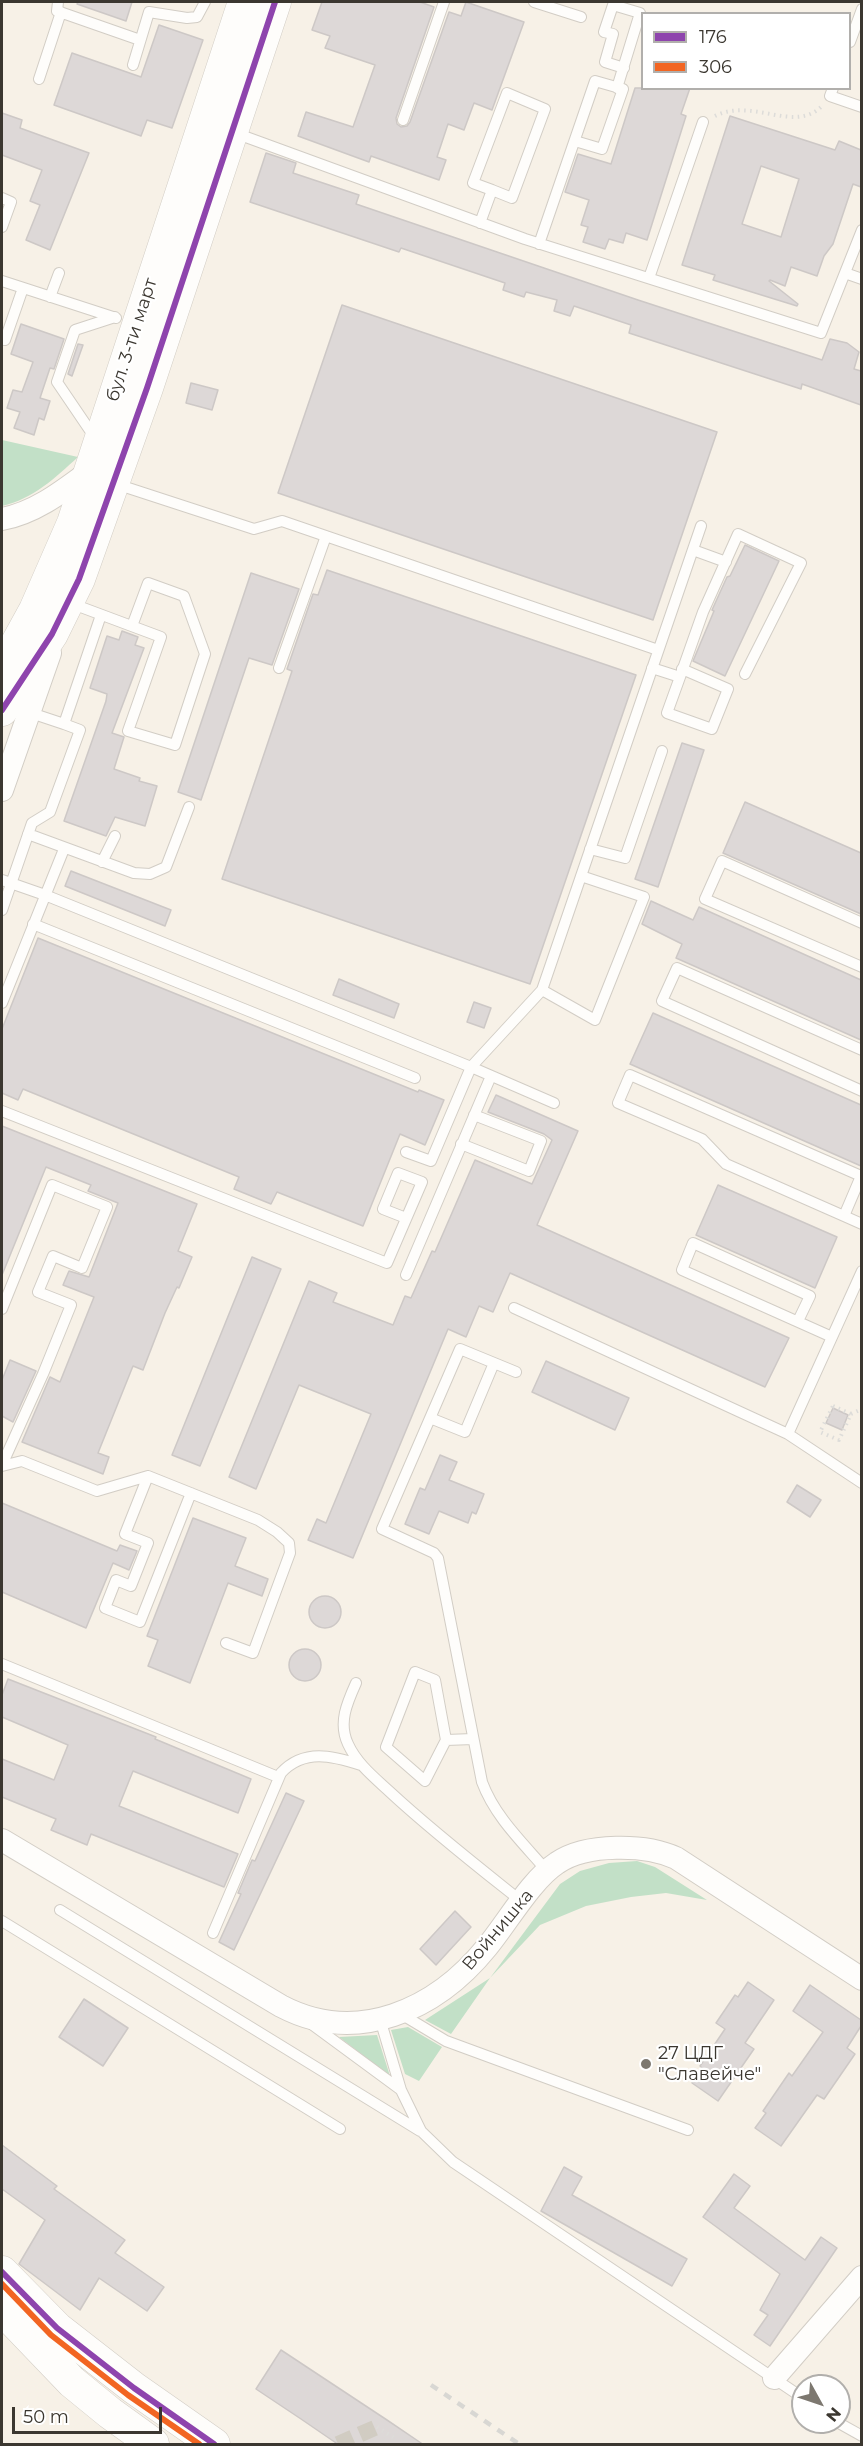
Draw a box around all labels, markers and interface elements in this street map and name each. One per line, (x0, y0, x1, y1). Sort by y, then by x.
legend (641, 12, 851, 90)
text: 176 (699, 26, 727, 48)
text: 306 (699, 56, 732, 78)
street label: бул. 3-ти март (102, 276, 162, 404)
street label: Войнишка (458, 1885, 538, 1975)
place label: 27 ЦДГ "Славейче" (658, 2043, 761, 2086)
marker: 27 ЦДГ "Славейче" (639, 2057, 653, 2071)
north arrow (791, 2374, 851, 2434)
scale bar (15, 2395, 165, 2433)
text: N (822, 2404, 845, 2426)
text: 50 m (23, 2406, 69, 2428)

